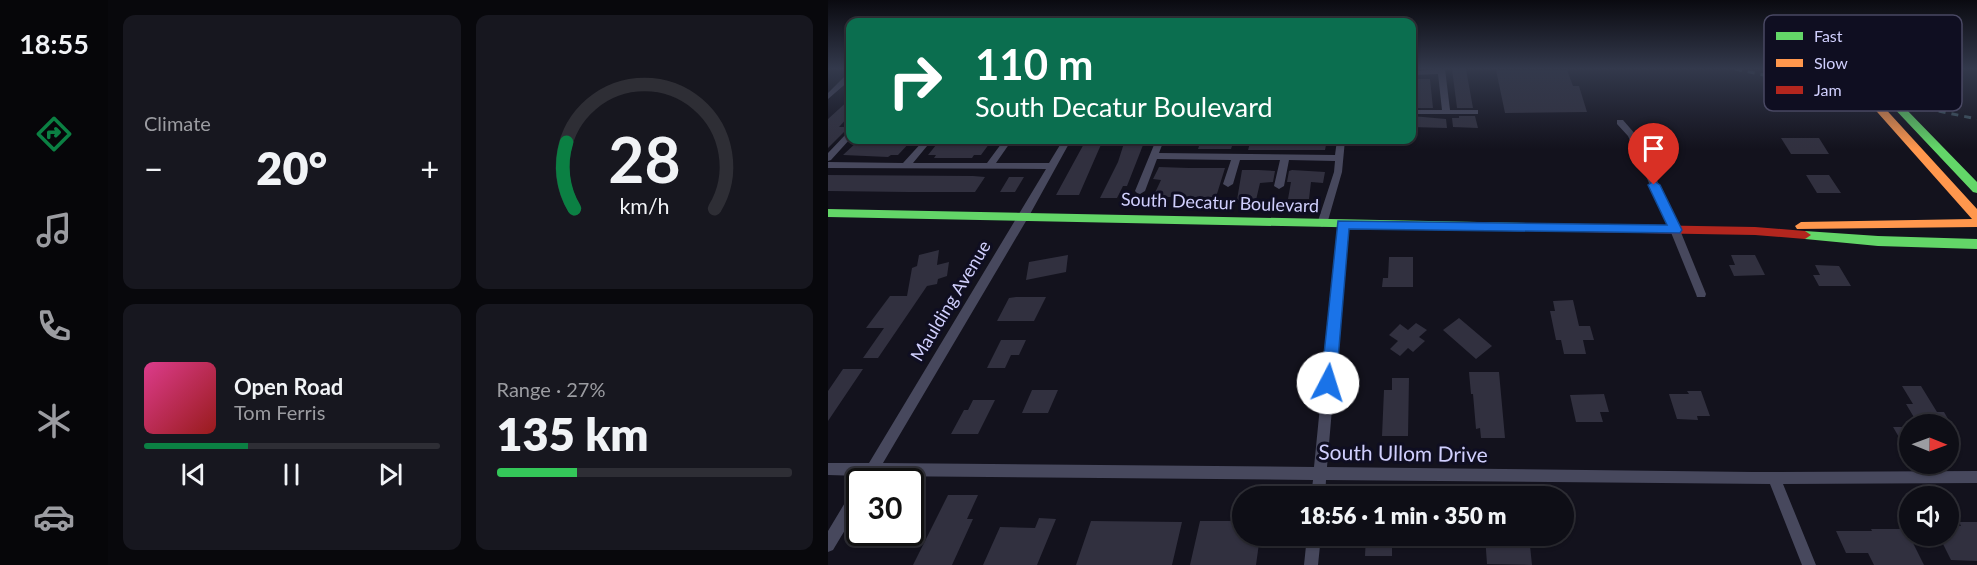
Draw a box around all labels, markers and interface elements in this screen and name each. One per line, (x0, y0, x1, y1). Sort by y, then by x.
legend (1764, 15, 1962, 111)
text: Fast (1814, 26, 1843, 45)
text: 18:55 (19, 27, 89, 60)
text: 110 m (975, 39, 1093, 89)
icon: right (876, 42, 954, 120)
text: Slow (1814, 53, 1848, 72)
text: Jam (1814, 80, 1842, 99)
text: South Decatur Boulevard (975, 90, 1273, 123)
text: Climate (144, 111, 211, 135)
icon: directions (33, 113, 75, 155)
text: 28 (608, 121, 680, 196)
pin (1628, 123, 1679, 185)
icon: arrive (1637, 132, 1670, 165)
text: 20° (256, 141, 327, 195)
text: − (144, 148, 163, 188)
text: + (420, 148, 439, 188)
street label: South Decatur Boulevard (1120, 188, 1320, 216)
text: km/h (619, 193, 669, 219)
icon: music (33, 209, 75, 251)
street label: Maulding Avenue (905, 236, 995, 365)
icon: phone (33, 305, 75, 347)
position arrow (1296, 351, 1360, 415)
text: Open Road (234, 373, 343, 400)
text: Range · 27% (497, 377, 605, 401)
icon: climate (33, 400, 75, 442)
text: Tom Ferris (234, 400, 325, 424)
text: 135 km (497, 407, 649, 461)
north arrow (1899, 414, 1959, 474)
map controls (1899, 414, 1959, 546)
street label: South Ullom Drive (1318, 439, 1488, 466)
icon: previous (177, 458, 210, 491)
icon: pause (275, 458, 308, 491)
icon: next (374, 458, 407, 491)
speed limit sign: 30 (846, 468, 924, 546)
button: sound (1899, 486, 1959, 546)
icon: car (33, 496, 75, 538)
text: 18:56 · 1 min · 350 m (1300, 502, 1506, 529)

